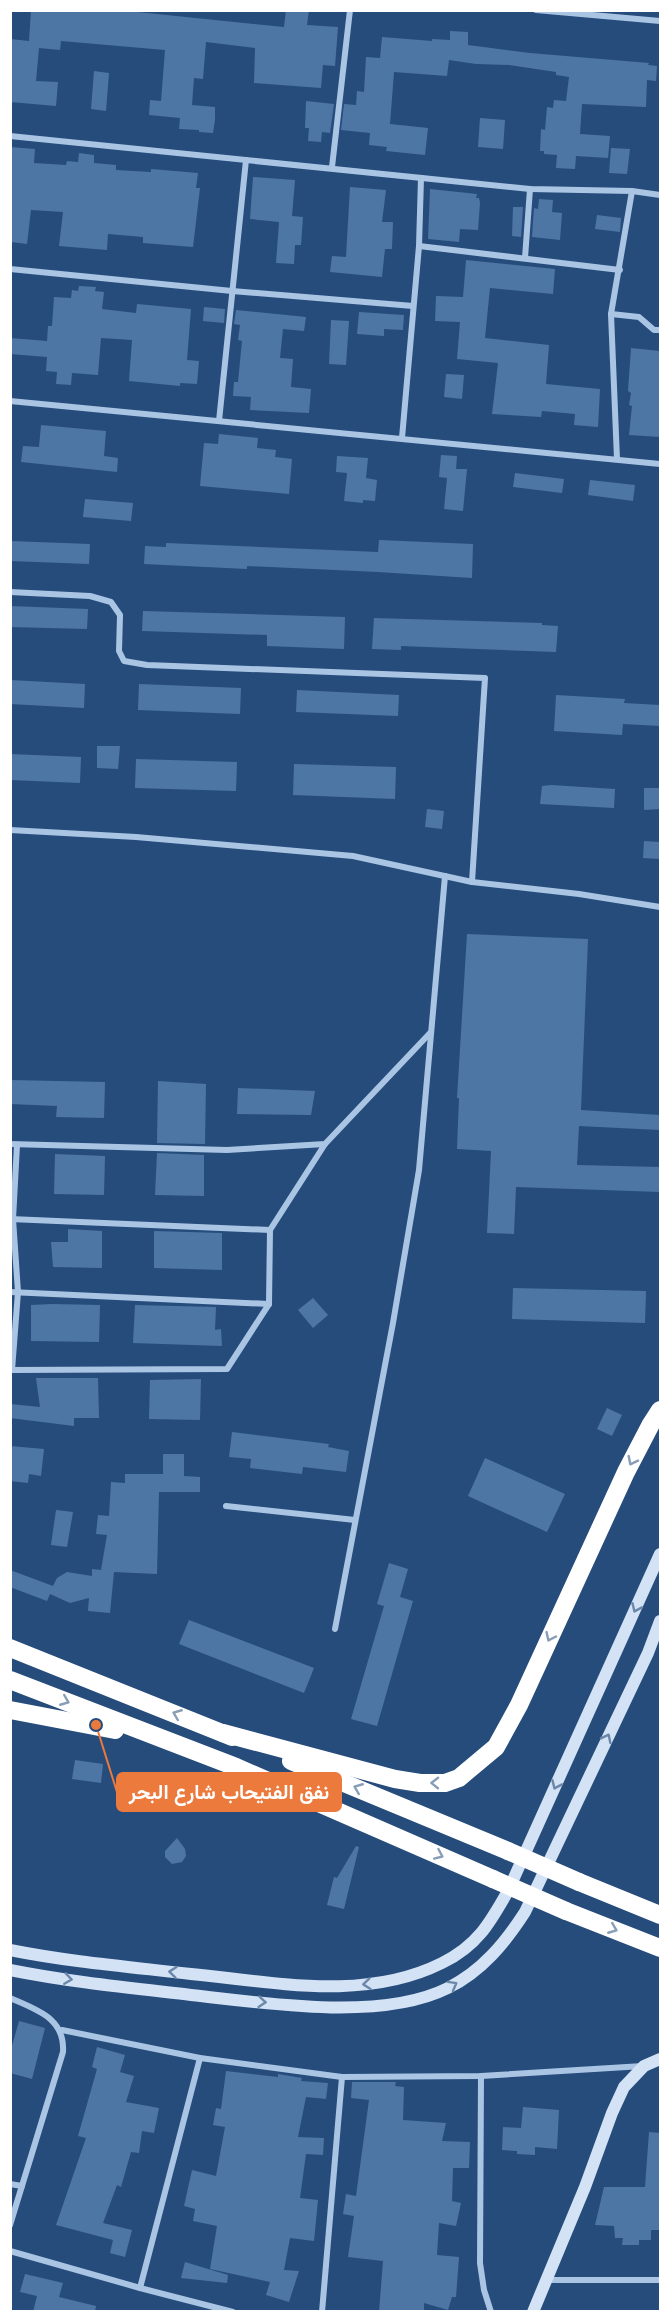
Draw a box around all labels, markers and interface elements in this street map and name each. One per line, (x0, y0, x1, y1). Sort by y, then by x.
one-way arrow (628, 1454, 639, 1465)
one-way arrow (632, 1601, 644, 1612)
one-way arrow (545, 1631, 557, 1642)
one-way arrow (59, 1694, 70, 1707)
one-way arrow (172, 1709, 183, 1721)
one-way arrow (600, 1734, 612, 1745)
callout: نفق الفتيحاب شارع البحر (117, 1773, 341, 1811)
one-way arrow (431, 1777, 440, 1789)
one-way arrow (552, 1779, 564, 1790)
text: نفق الفتيحاب شارع البحر (128, 1781, 329, 1806)
one-way arrow (353, 1783, 364, 1795)
one-way arrow (433, 1848, 444, 1860)
one-way arrow (607, 1922, 618, 1935)
one-way arrow (168, 1966, 177, 1979)
one-way arrow (64, 1973, 73, 1985)
one-way arrow (362, 1977, 371, 1990)
one-way arrow (447, 1981, 457, 1992)
one-way arrow (257, 1995, 266, 2008)

